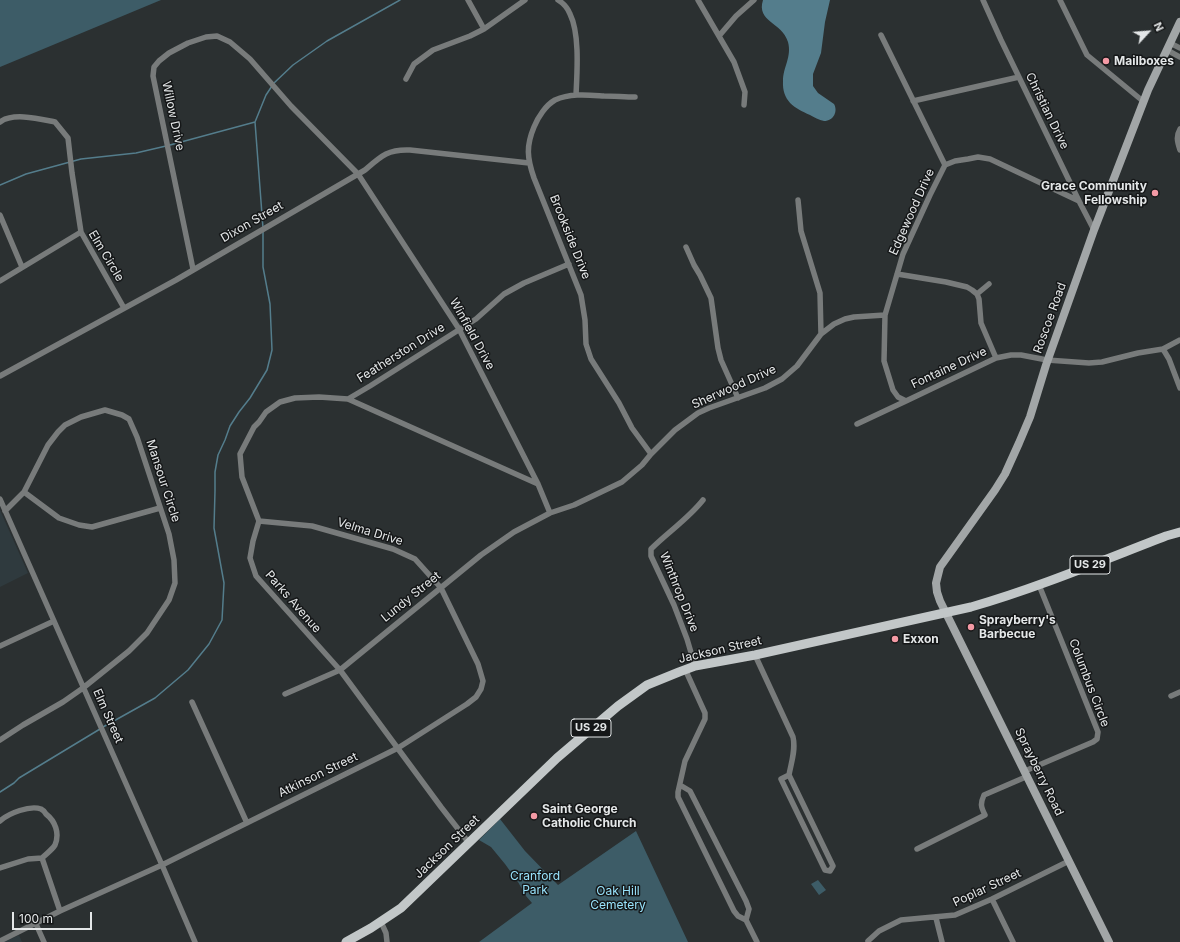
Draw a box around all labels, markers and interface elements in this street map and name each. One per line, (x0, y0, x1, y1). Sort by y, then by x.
north arrow (1128, 12, 1168, 52)
text: N (1151, 20, 1167, 34)
place label: Mailboxes (1114, 54, 1174, 68)
marker: Mailboxes (1101, 56, 1111, 66)
street label: Christian Drive (1022, 70, 1072, 152)
street label: Willow Drive (159, 80, 187, 152)
street label: Edgewood Drive (886, 167, 938, 257)
place label: Grace Community Fellowship (1041, 179, 1147, 207)
marker: Grace Community Fellowship (1150, 188, 1160, 198)
street label: Brookside Drive (546, 193, 594, 281)
street label: Dixon Street (218, 198, 286, 246)
street label: Elm Circle (85, 228, 127, 284)
street label: Roscoe Road (1031, 281, 1069, 355)
street label: Winfield Drive (446, 296, 498, 372)
street label: Featherston Drive (355, 320, 447, 386)
street label: Fontaine Drive (909, 344, 989, 392)
street label: Sherwood Drive (690, 362, 778, 412)
street label: Mansour Circle (143, 438, 183, 524)
street label: Velma Drive (335, 515, 405, 549)
street label: Winthrop Drive (656, 550, 702, 634)
road number: US 29 (1070, 556, 1110, 574)
street label: Parks Avenue (262, 568, 324, 636)
street label: Lundy Street (378, 569, 444, 625)
place label: Sprayberry's Barbecue (979, 613, 1056, 641)
marker: Sprayberry's Barbecue (966, 622, 976, 632)
place label: Exxon (903, 632, 939, 646)
street label: Jackson Street (677, 633, 763, 667)
marker: Exxon (890, 634, 900, 644)
street label: Columbus Circle (1066, 637, 1112, 729)
street label: Elm Street (90, 687, 126, 745)
road number: US 29 (571, 719, 611, 737)
street label: Sprayberry Road (1012, 726, 1066, 818)
street label: Atkinson Street (276, 750, 360, 800)
place label: Saint George Catholic Church (542, 802, 636, 830)
marker: Saint George Catholic Church (529, 811, 539, 821)
street label: Jackson Street (411, 812, 483, 882)
street label: Poplar Street (951, 866, 1023, 910)
park label: Cranford Park (510, 869, 560, 897)
park label: Oak Hill Cemetery (590, 884, 646, 912)
scale bar (14, 904, 94, 930)
text: 100 m (19, 911, 53, 926)

